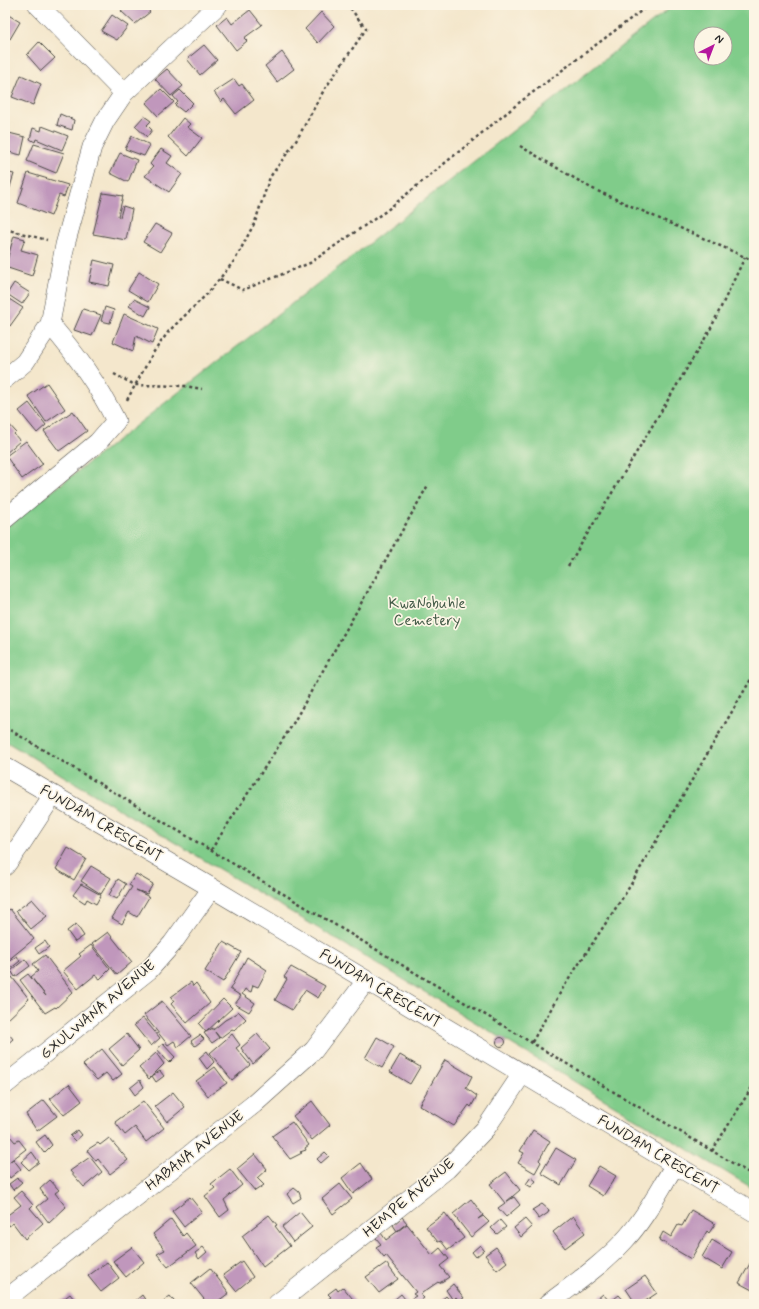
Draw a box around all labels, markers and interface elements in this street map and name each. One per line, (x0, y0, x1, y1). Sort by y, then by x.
north arrow (693, 26, 733, 66)
text: N (712, 32, 726, 47)
park label: KwaNobuhle Cemetery (388, 594, 466, 631)
street label: FUNDAM CRESCENT (36, 781, 166, 867)
street label: FUNDAM CRESCENT (316, 945, 445, 1033)
street label: GXULWANA AVENUE (36, 956, 160, 1064)
street label: HABANA AVENUE (142, 1106, 249, 1196)
street label: FUNDAM CRESCENT (594, 1111, 723, 1199)
street label: HEMPE AVENUE (359, 1154, 459, 1242)

